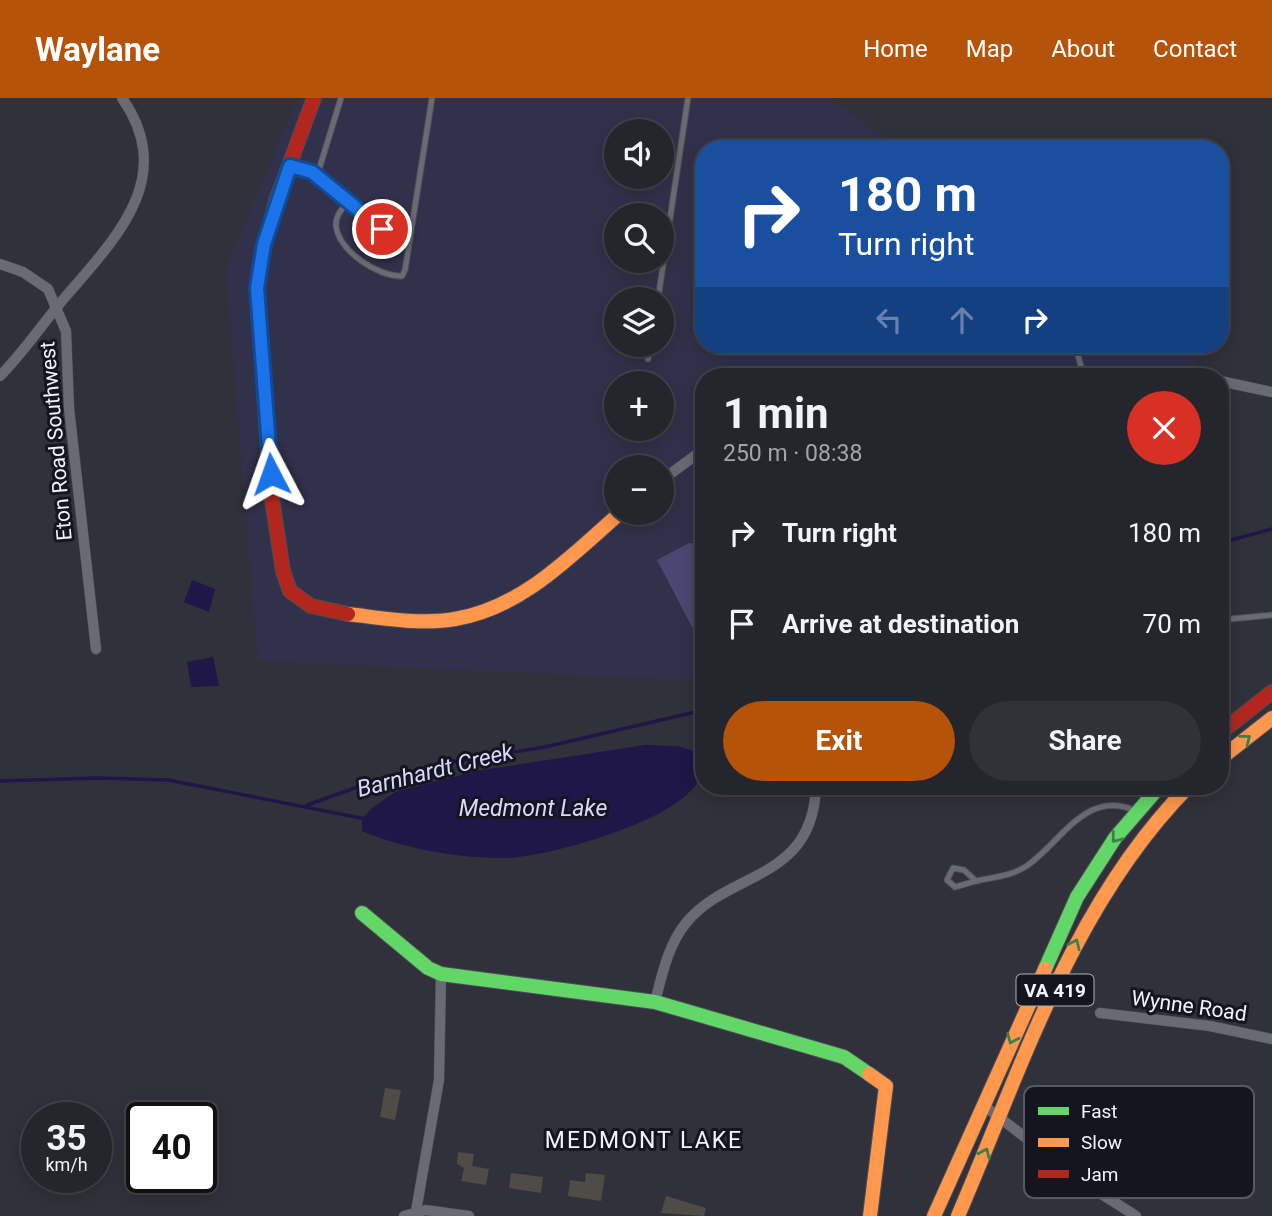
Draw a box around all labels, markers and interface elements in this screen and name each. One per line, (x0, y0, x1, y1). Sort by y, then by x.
text: Waylane (35, 30, 160, 69)
text: Home (863, 35, 928, 63)
text: Map (966, 35, 1013, 63)
text: About (1051, 35, 1115, 63)
text: Contact (1153, 35, 1237, 63)
map controls (604, 119, 674, 525)
button: sound (604, 119, 674, 189)
text: 180 m (838, 166, 977, 223)
icon: right (723, 168, 814, 259)
pin (352, 199, 412, 259)
button: search (604, 203, 674, 273)
icon: arrive (363, 210, 401, 248)
text: Turn right (838, 225, 974, 263)
button: layers (604, 287, 674, 357)
icon: left (870, 301, 908, 339)
icon: ahead (943, 301, 981, 339)
icon: right (1016, 301, 1054, 339)
street label: Eton Road Southwest (35, 340, 77, 542)
button: + (604, 371, 674, 441)
text: 1 min (723, 389, 829, 438)
button: close (1127, 391, 1201, 465)
position arrow (234, 437, 308, 511)
text: 250 m · 08:38 (723, 440, 862, 467)
button: − (604, 455, 674, 525)
icon: right (723, 514, 761, 552)
text: Turn right (782, 518, 897, 548)
text: 180 m (1128, 518, 1201, 548)
icon: arrive (723, 605, 761, 643)
text: Arrive at destination (782, 609, 1019, 639)
text: 70 m (1143, 609, 1201, 639)
button: Exit (723, 701, 955, 781)
button: Share (969, 701, 1201, 781)
one-way arrow (1238, 734, 1251, 747)
water label: Barnhardt Creek (354, 738, 517, 803)
water label: Medmont Lake (459, 795, 607, 822)
one-way arrow (1111, 830, 1124, 842)
one-way arrow (1067, 939, 1081, 951)
road number: VA 419 (1016, 974, 1094, 1006)
street label: Wynne Road (1130, 986, 1248, 1026)
one-way arrow (1006, 1032, 1020, 1044)
legend (1024, 1086, 1254, 1198)
text: Fast (1081, 1100, 1118, 1123)
speed limit sign: 40 (126, 1102, 217, 1193)
text: 35 (46, 1118, 87, 1159)
district label: MEDMONT LAKE (545, 1127, 743, 1154)
text: Slow (1081, 1131, 1122, 1154)
one-way arrow (977, 1148, 991, 1161)
text: km/h (45, 1154, 88, 1175)
text: Jam (1081, 1163, 1118, 1186)

